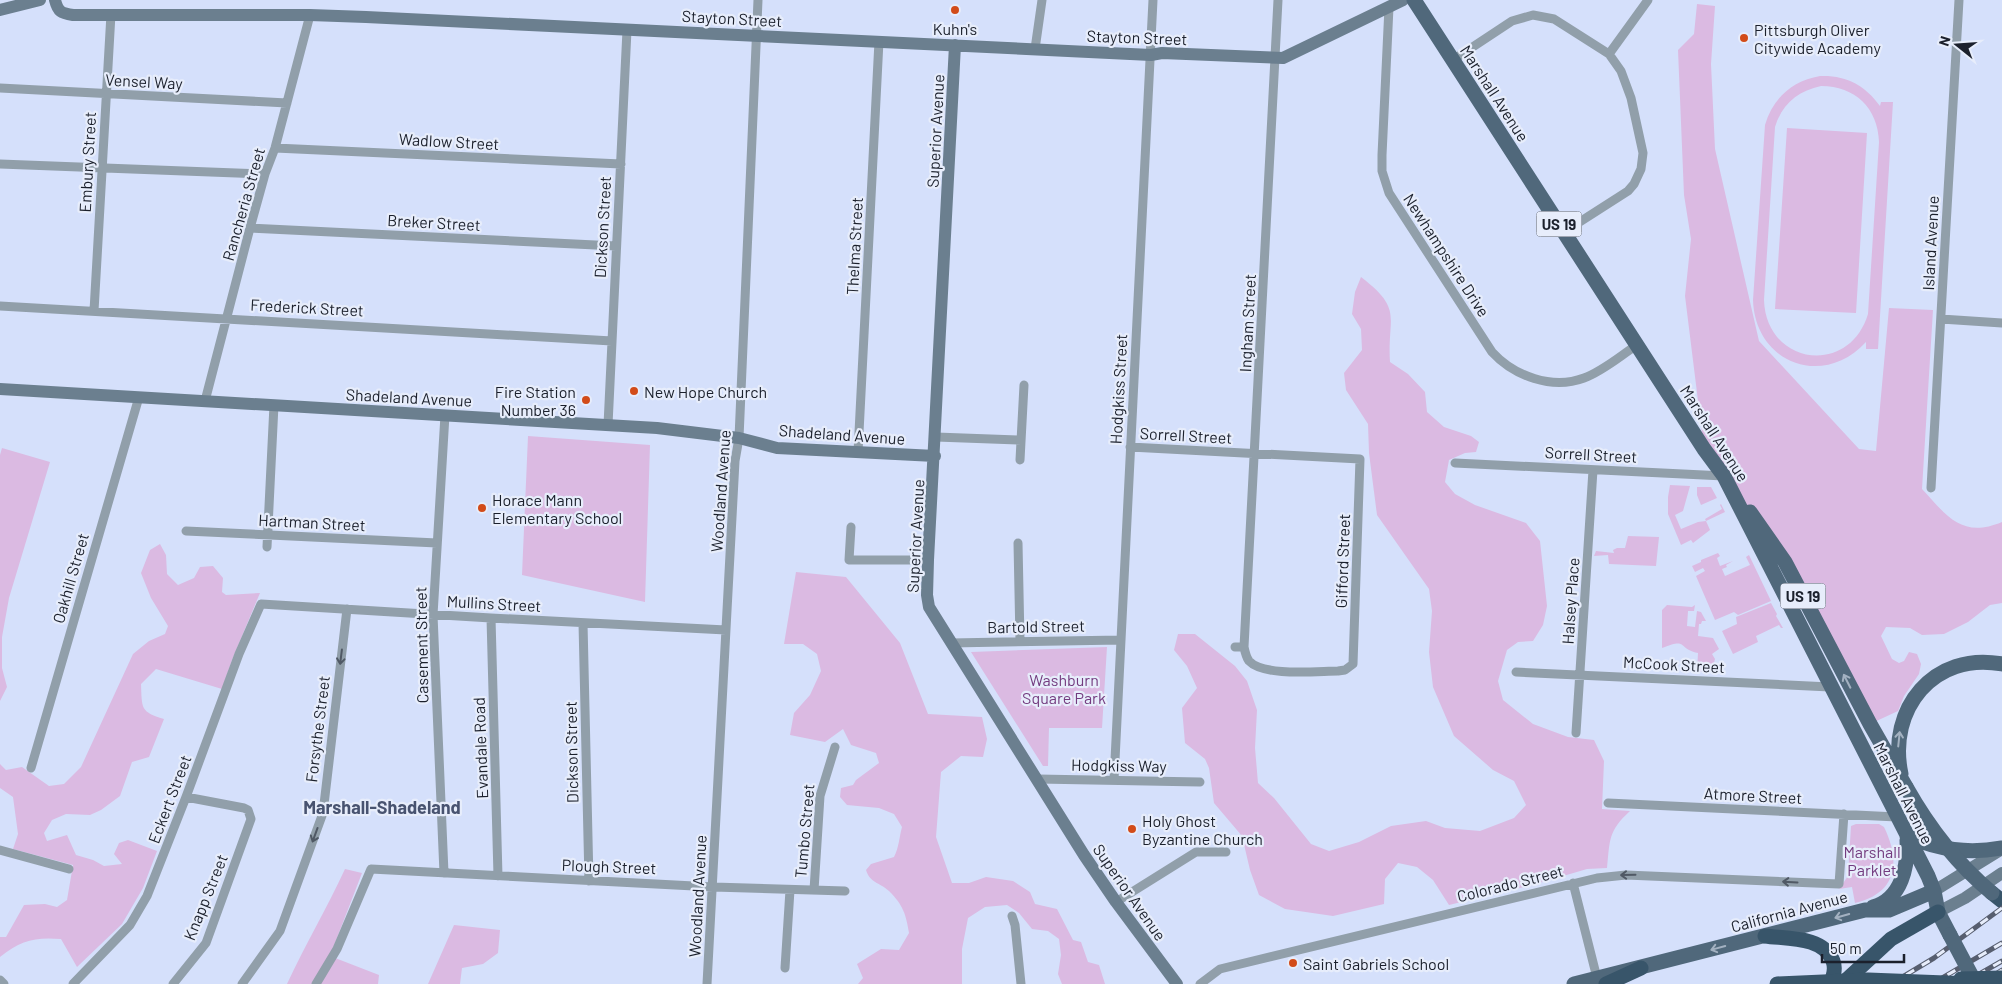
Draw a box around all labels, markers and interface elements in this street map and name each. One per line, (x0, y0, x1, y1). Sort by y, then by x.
marker: Kuhn's (949, 4, 961, 16)
street label: Stayton Street (681, 6, 783, 30)
place label: Kuhn's (933, 19, 977, 38)
place label: Pittsburgh Oliver Citywide Academy (1754, 20, 1881, 57)
north arrow (1932, 20, 1982, 70)
street label: Stayton Street (1086, 26, 1188, 48)
marker: Pittsburgh Oliver Citywide Academy (1738, 32, 1750, 44)
text: N (1935, 34, 1954, 48)
street label: Marshall Avenue (1457, 41, 1533, 145)
street label: Vensel Way (105, 69, 184, 93)
street label: Superior Avenue (923, 74, 947, 188)
street label: Embury Street (75, 111, 99, 213)
street label: Wadlow Street (398, 129, 500, 153)
street label: Rancheria Street (218, 145, 268, 263)
street label: Dickson Street (590, 175, 614, 279)
street label: Newhampshire Drive (1400, 190, 1494, 320)
street label: Island Avenue (1918, 195, 1942, 291)
street label: Thelma Street (842, 197, 866, 295)
street label: Breker Street (387, 210, 481, 234)
road number: US 19 (1536, 212, 1582, 236)
street label: Ingham Street (1235, 273, 1259, 373)
street label: Frederick Street (250, 295, 364, 319)
street label: Hodgkiss Street (1106, 333, 1130, 445)
street label: Marshall Avenue (1677, 381, 1753, 485)
place label: Fire Station Number 36 (495, 382, 576, 419)
place label: New Hope Church (644, 382, 767, 401)
street label: Shadeland Avenue (345, 384, 473, 410)
marker: New Hope Church (628, 385, 640, 397)
marker: Fire Station Number 36 (580, 394, 592, 406)
street label: Shadeland Avenue (778, 420, 906, 448)
street label: Sorrell Street (1139, 423, 1233, 447)
street label: Woodland Avenue (706, 429, 734, 553)
street label: Sorrell Street (1544, 442, 1638, 466)
street label: Superior Avenue (903, 479, 927, 593)
place label: Horace Mann Elementary School (492, 490, 622, 527)
marker: Horace Mann Elementary School (476, 502, 488, 514)
street label: Hartman Street (258, 510, 366, 534)
street label: Gifford Street (1331, 513, 1353, 609)
street label: Oakhill Street (48, 531, 92, 625)
street label: Halsey Place (1557, 557, 1583, 645)
road number: US 19 (1780, 584, 1826, 608)
street label: Casement Street (410, 586, 432, 704)
street label: Mullins Street (446, 591, 542, 615)
street label: Bartold Street (987, 616, 1085, 636)
one-way arrow (336, 649, 346, 665)
street label: McCook Street (1623, 652, 1725, 676)
park label: Washburn Square Park (1022, 670, 1106, 707)
one-way arrow (1842, 674, 1851, 689)
street label: Forsythe Street (301, 675, 333, 783)
street label: Evandale Road (469, 697, 491, 799)
street label: Dickson Street (561, 701, 581, 803)
one-way arrow (1894, 732, 1904, 748)
street label: Marshall Avenue (1870, 739, 1938, 847)
street label: Eckert Street (143, 752, 195, 846)
street label: Hodgkiss Way (1071, 755, 1168, 775)
street label: Tumbo Street (790, 783, 818, 879)
street label: Atmore Street (1703, 783, 1803, 807)
district label: Marshall-Shadeland (303, 796, 461, 818)
place label: Holy Ghost Byzantine Church (1142, 811, 1263, 848)
marker: Holy Ghost Byzantine Church (1126, 823, 1138, 835)
one-way arrow (310, 826, 319, 842)
street label: Woodland Avenue (684, 834, 710, 958)
street label: Superior Avenue (1090, 840, 1170, 944)
park label: Marshall Parklet (1843, 842, 1901, 879)
street label: Knapp Street (179, 851, 231, 943)
street label: Plough Street (561, 855, 657, 877)
street label: Colorado Street (1455, 861, 1565, 905)
one-way arrow (1620, 870, 1636, 880)
one-way arrow (1782, 877, 1798, 886)
street label: California Avenue (1729, 886, 1849, 936)
one-way arrow (1834, 912, 1850, 922)
scale bar (1822, 932, 1904, 964)
text: 50 m (1830, 939, 1862, 957)
one-way arrow (1710, 944, 1726, 953)
place label: Saint Gabriels School (1303, 954, 1449, 973)
marker: Saint Gabriels School (1287, 957, 1299, 969)

